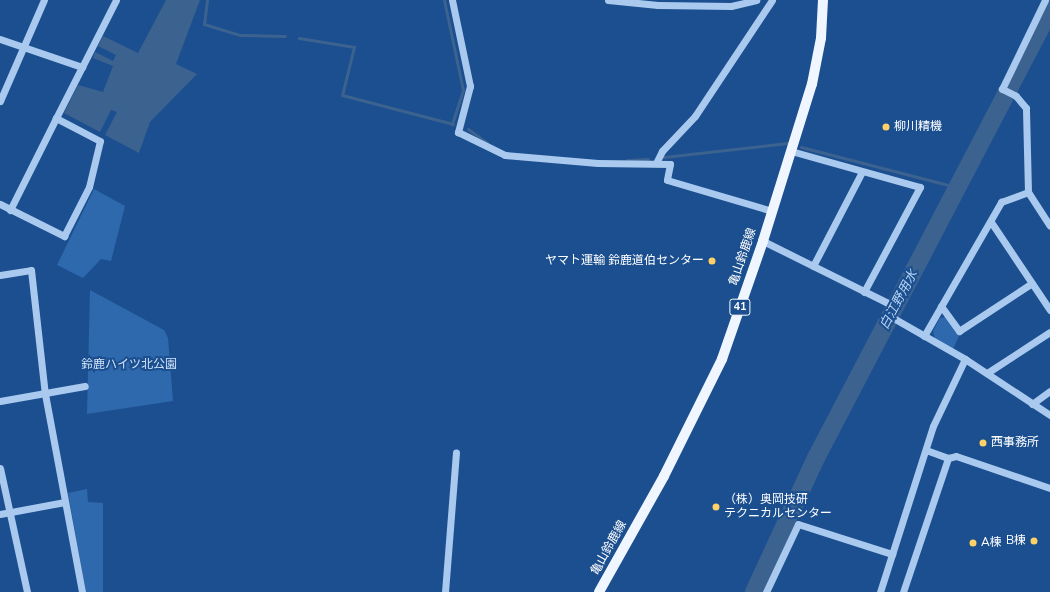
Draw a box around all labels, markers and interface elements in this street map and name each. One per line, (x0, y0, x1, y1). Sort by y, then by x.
place label: 柳川精機 (894, 120, 942, 134)
marker: 柳川精機 (881, 122, 891, 132)
street label: 亀山鈴鹿線 (726, 226, 760, 288)
place label: ヤマト運輸 鈴鹿道伯センター (545, 254, 704, 268)
marker: ヤマト運輸 鈴鹿道伯センター (707, 256, 717, 266)
water label: 白江野用水 (877, 268, 921, 332)
road number: 41 (729, 298, 751, 316)
park label: 鈴鹿ハイツ北公園 (81, 358, 177, 372)
place label: 西事務所 (991, 436, 1039, 450)
marker: 西事務所 (978, 438, 988, 448)
place label: （株）奥岡技研 テクニカルセンター (724, 493, 832, 521)
marker: （株）奥岡技研 テクニカルセンター (711, 502, 721, 512)
street label: 亀山鈴鹿線 (588, 518, 630, 578)
place label: B棟 (1006, 534, 1026, 548)
place label: A棟 (981, 536, 1002, 550)
marker: B棟 (1029, 536, 1039, 546)
marker: A棟 (968, 538, 978, 548)

